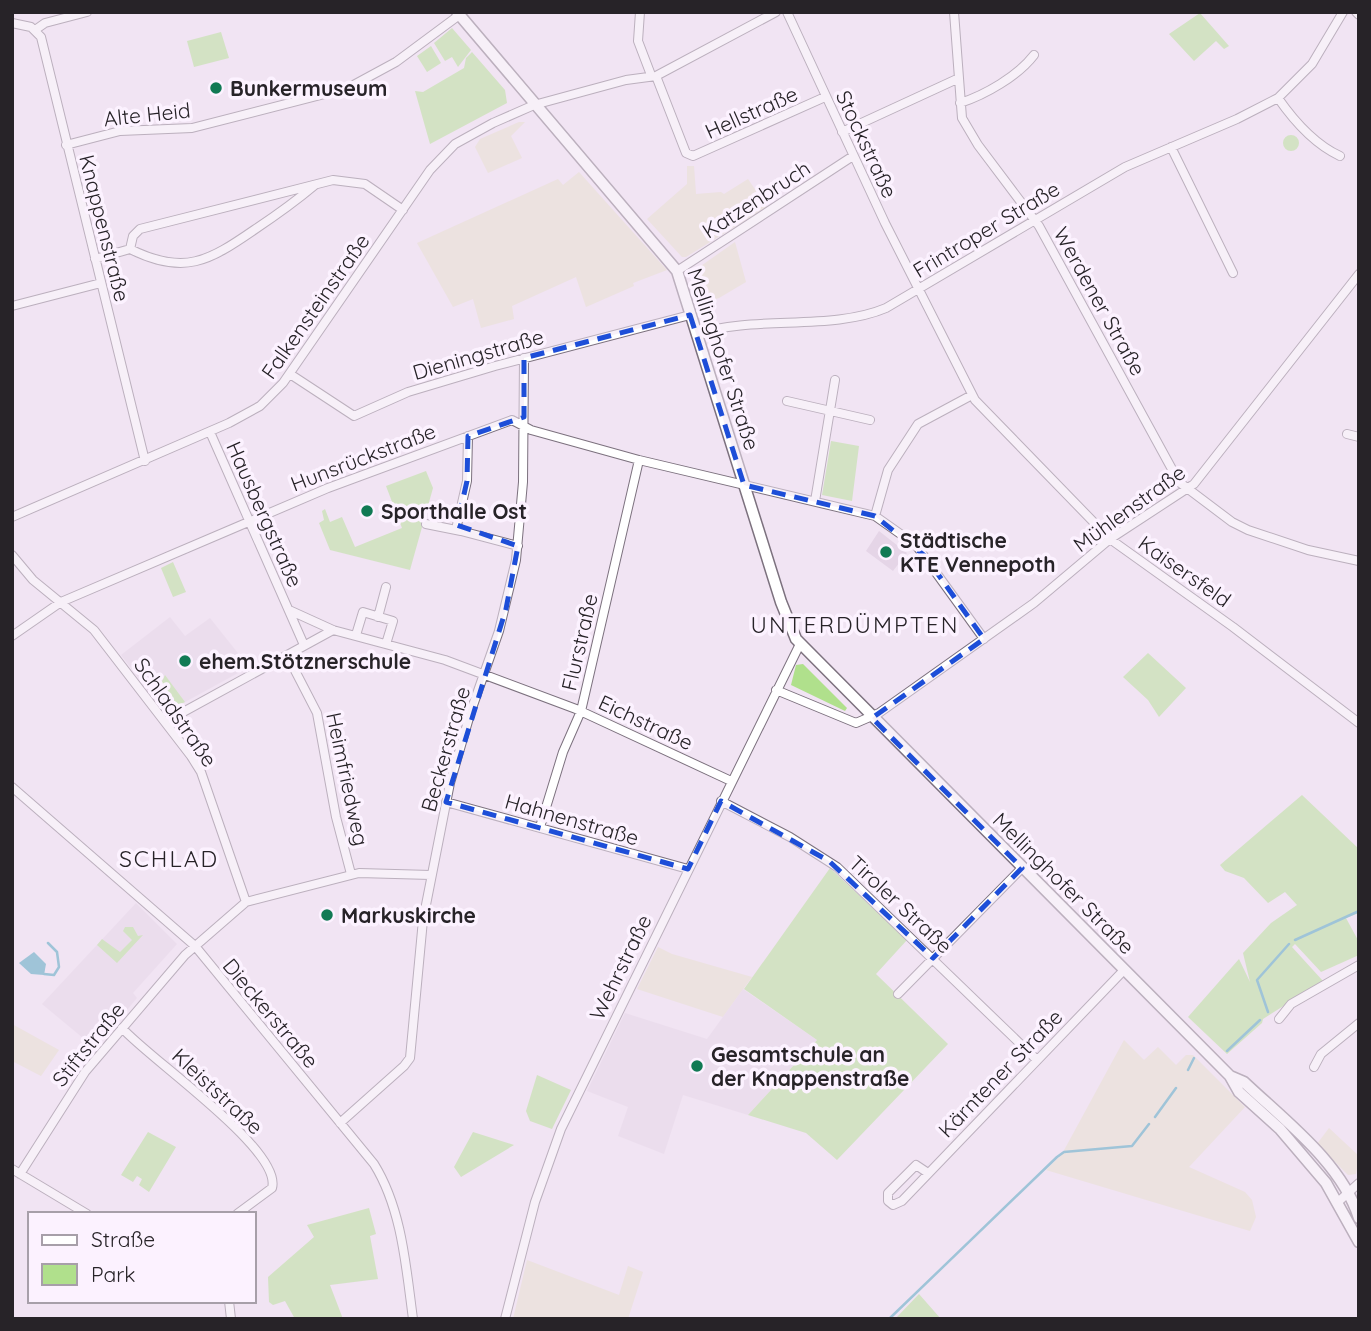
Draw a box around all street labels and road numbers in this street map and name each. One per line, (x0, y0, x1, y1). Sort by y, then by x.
street label: Hellstraße (701, 80, 801, 144)
street label: Stockstraße (831, 86, 903, 202)
street label: Alte Heid (102, 97, 192, 131)
street label: Knappenstraße (74, 152, 136, 304)
street label: Katzenbruch (697, 154, 815, 244)
street label: Frintroper Straße (908, 175, 1064, 283)
street label: Werdener Straße (1048, 222, 1152, 380)
street label: Falkensteinstraße (255, 228, 375, 384)
street label: Mellinghofer Straße (682, 265, 766, 453)
street label: Dieningstraße (409, 323, 547, 385)
street label: Hunsrückstraße (287, 417, 439, 497)
street label: Hausbergstraße (221, 437, 309, 591)
street label: Mühlenstraße (1068, 459, 1190, 557)
street label: Kaisersfeld (1134, 530, 1236, 612)
street label: Flurstraße (555, 591, 603, 693)
street label: Schladstraße (129, 653, 223, 771)
street label: Beckerstraße (415, 683, 475, 815)
street label: Eichstraße (595, 689, 697, 755)
street label: Heimfriedweg (321, 710, 375, 848)
street label: Hahnenstraße (502, 787, 642, 851)
street label: Mellinghofer Straße (988, 807, 1140, 959)
street label: Tiroler Straße (844, 850, 958, 958)
street label: Wehrstraße (583, 910, 657, 1024)
street label: Dieckerstraße (218, 953, 324, 1073)
street label: Stiftstraße (46, 997, 130, 1091)
street label: Kärntener Straße (932, 1004, 1068, 1142)
street label: Kleiststraße (167, 1042, 269, 1140)

